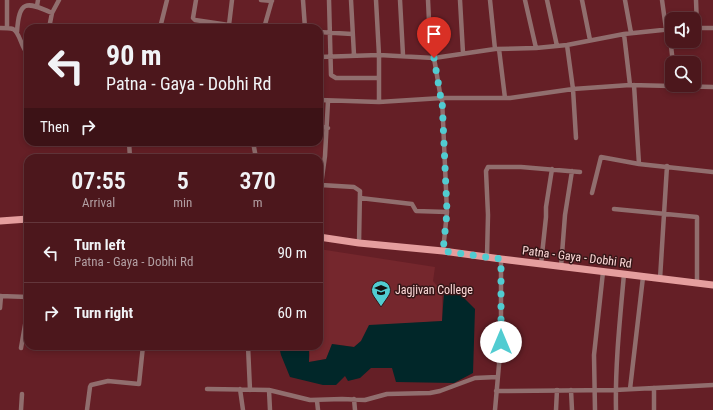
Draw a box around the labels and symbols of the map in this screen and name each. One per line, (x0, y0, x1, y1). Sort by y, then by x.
pin (417, 17, 451, 58)
street label: Patna - Gaya - Dobhi Rd (521, 243, 633, 271)
school or university icon: Jagjivan College (370, 279, 392, 307)
place label: Jagjivan College (395, 283, 473, 297)
position arrow (480, 321, 522, 363)

